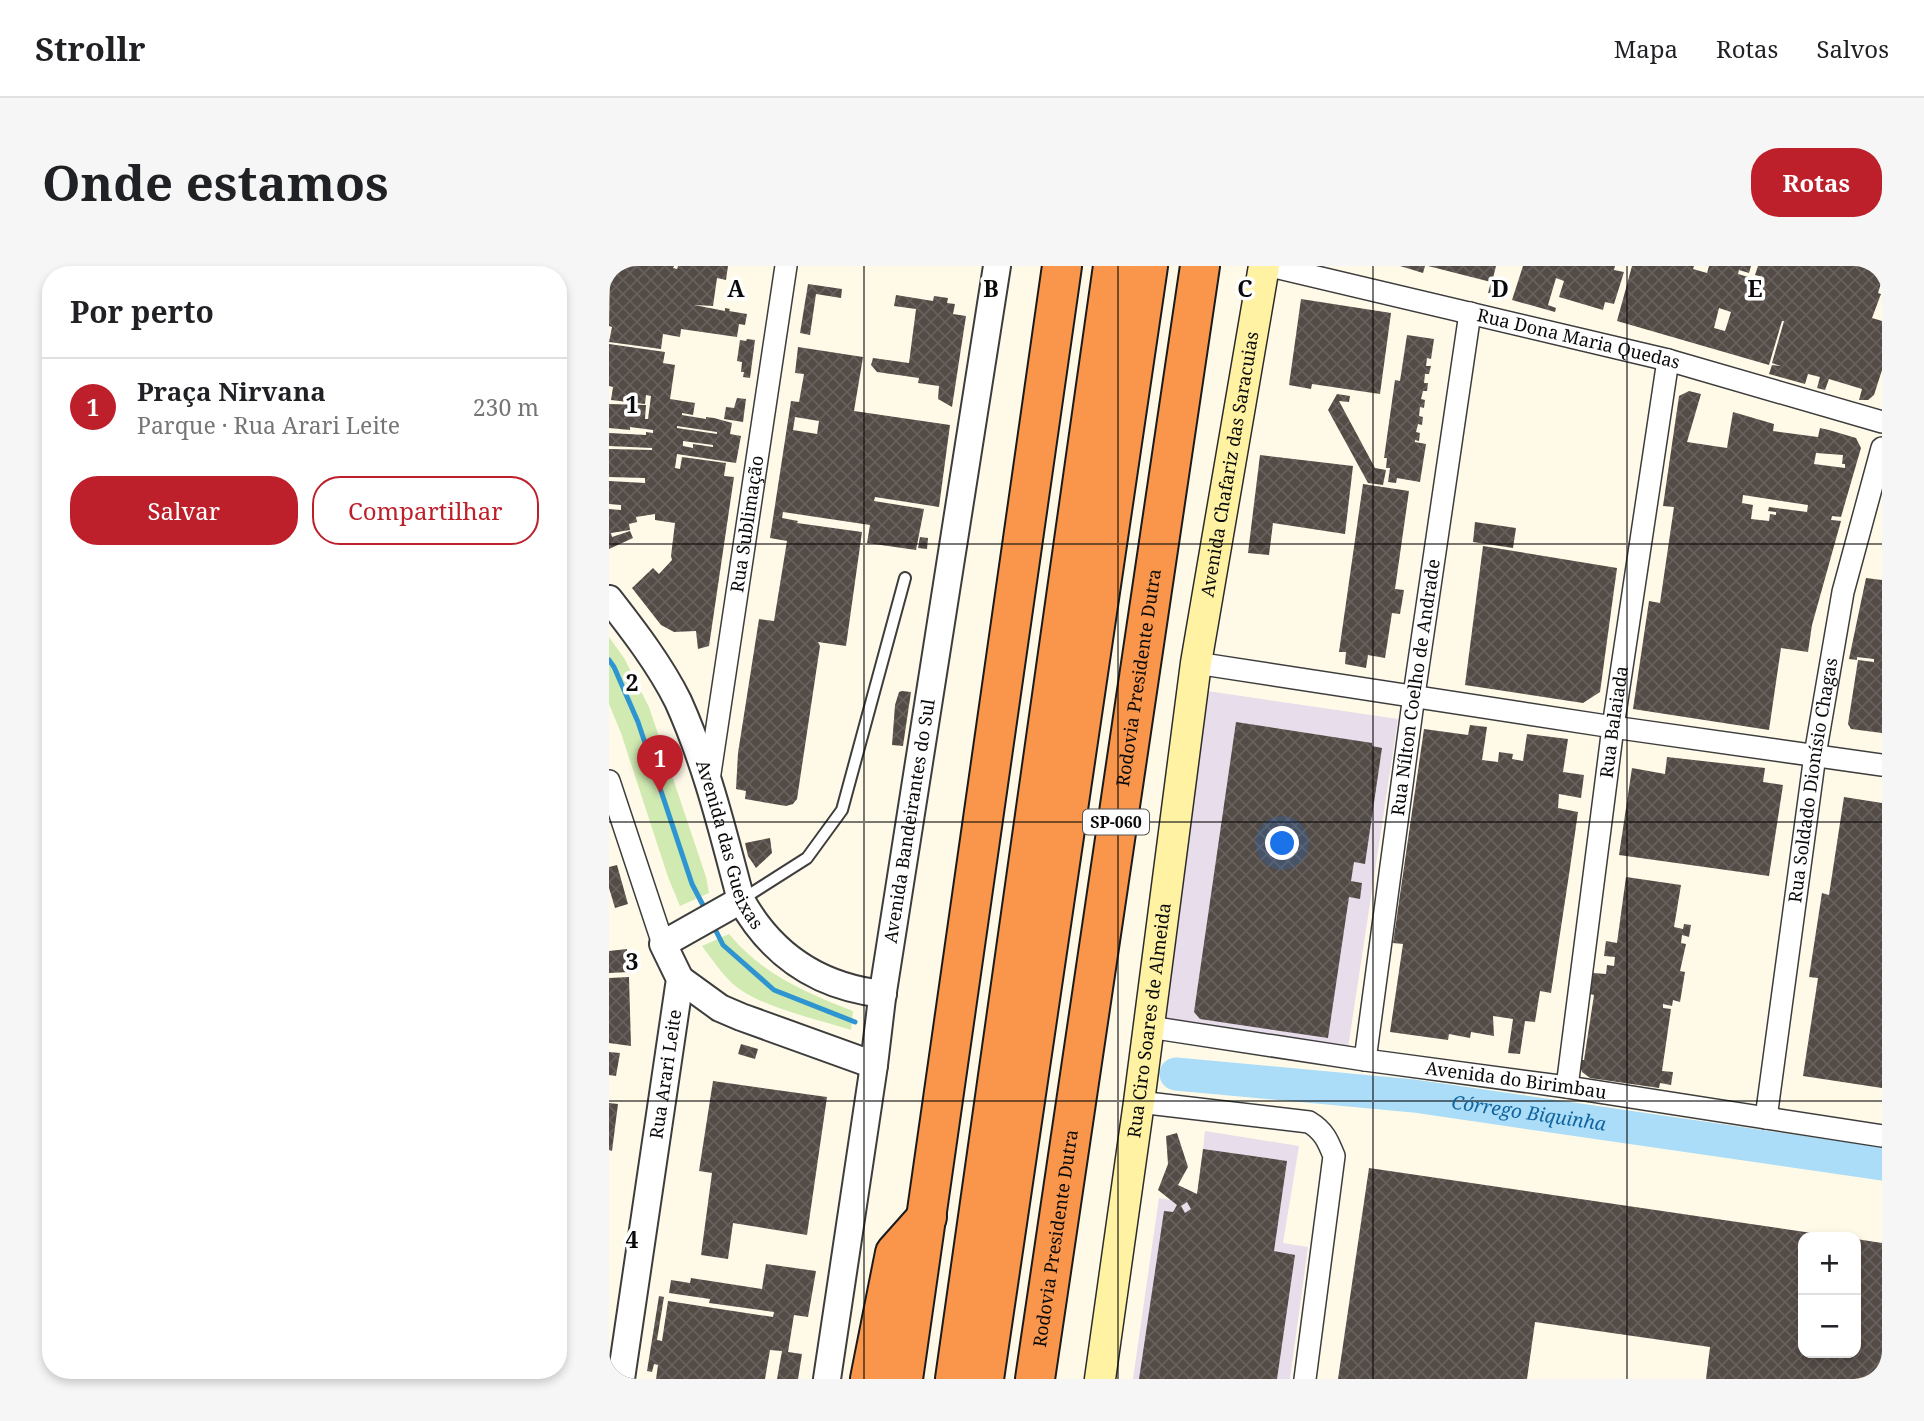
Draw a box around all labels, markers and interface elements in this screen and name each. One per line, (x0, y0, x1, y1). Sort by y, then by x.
text: Strollr (35, 26, 145, 71)
text: Mapa (1614, 32, 1678, 65)
text: Rotas (1716, 32, 1778, 65)
text: Salvos (1816, 32, 1889, 65)
button: Rotas (1751, 148, 1882, 217)
text: Onde estamos (42, 149, 389, 215)
text: A (727, 272, 745, 304)
text: B (983, 272, 999, 304)
text: C (1237, 272, 1253, 304)
text: D (1491, 272, 1509, 304)
text: E (1747, 272, 1763, 304)
text: Por perto (70, 291, 214, 332)
street label: Rua Dona Maria Quedas (1475, 302, 1683, 374)
street label: Avenida Chafariz das Saracuias (1195, 329, 1264, 599)
text: Praça Nirvana (137, 373, 326, 409)
text: 1 (626, 388, 639, 420)
text: 1 (87, 391, 100, 423)
text: 230 m (473, 391, 539, 423)
text: Parque · Rua Arari Leite (137, 409, 400, 441)
street label: Rua Sublimação (724, 454, 768, 594)
button: Salvar (70, 476, 298, 545)
button: Compartilhar (312, 476, 539, 545)
street label: Rua Nílton Coelho de Andrade (1385, 557, 1445, 817)
street label: Rodovia Presidente Dutra (1110, 567, 1166, 788)
street label: Rua Soldado Dionísio Chagas (1782, 656, 1843, 904)
street label: Rua Balaiada (1594, 664, 1633, 779)
text: 2 (626, 666, 639, 698)
street label: Avenida Bandeirantes do Sul (878, 697, 940, 945)
pin: 1 (637, 735, 683, 793)
street label: Avenida das Gueixas (691, 756, 769, 934)
road number: SP-060 (1083, 810, 1149, 834)
your location (1265, 826, 1299, 860)
street label: Rua Ciro Soares de Almeida (1121, 901, 1176, 1139)
text: 3 (626, 945, 639, 977)
street label: Rua Arari Leite (644, 1008, 686, 1140)
street label: Avenida do Birimbau (1424, 1055, 1609, 1104)
water label: Córrego Biquinha (1450, 1089, 1608, 1137)
street label: Rodovia Presidente Dutra (1027, 1128, 1083, 1349)
text: 4 (626, 1223, 639, 1255)
map controls (1798, 1232, 1861, 1358)
button: + (1798, 1232, 1861, 1295)
button: − (1798, 1295, 1861, 1358)

